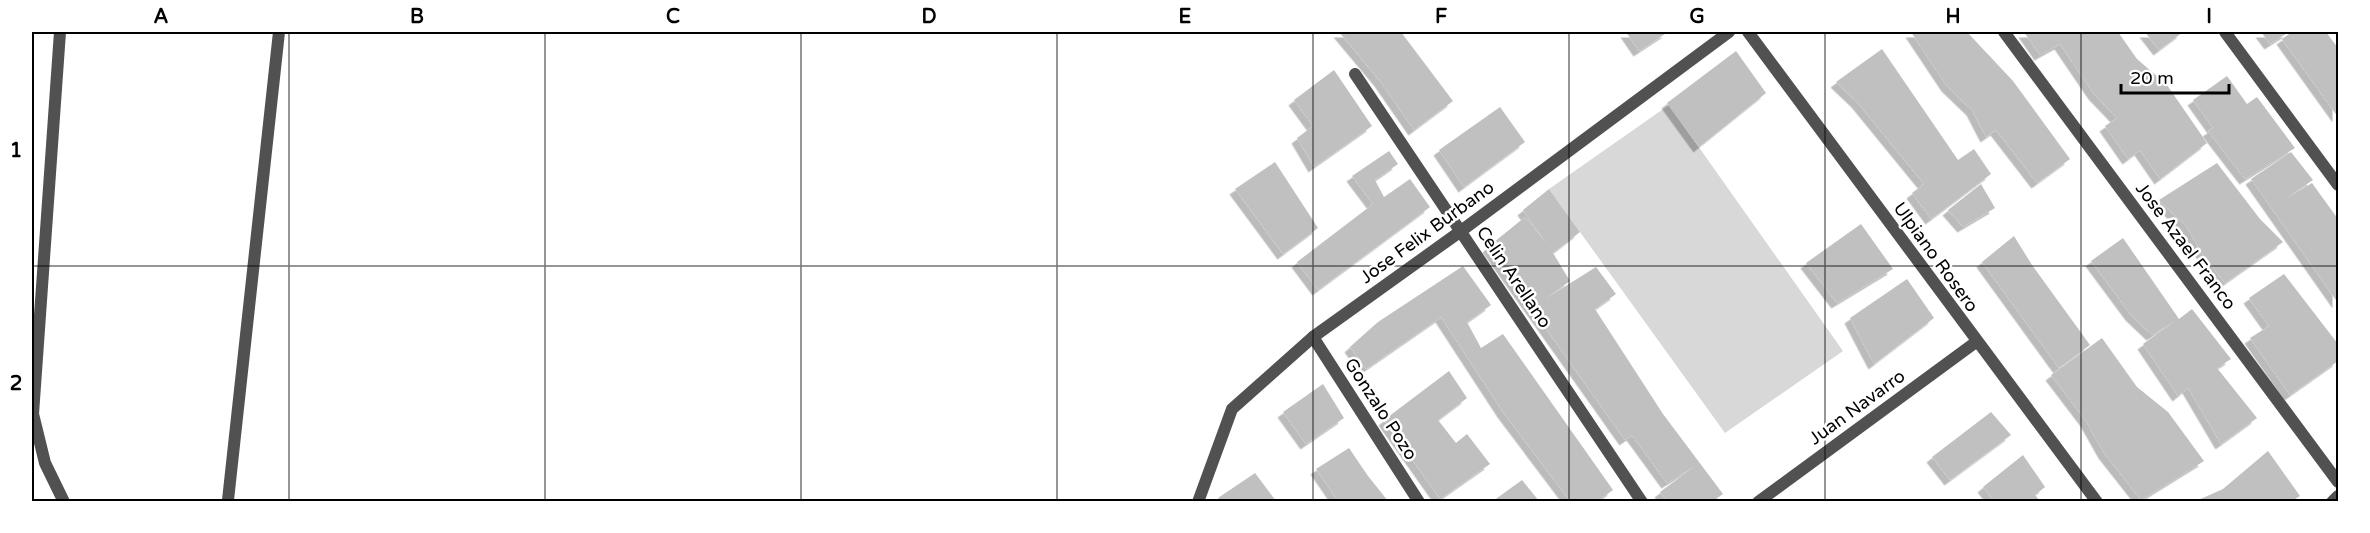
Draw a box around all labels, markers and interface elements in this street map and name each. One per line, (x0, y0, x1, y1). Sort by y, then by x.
text: A (154, 5, 169, 29)
text: B (410, 5, 424, 29)
text: C (666, 5, 680, 29)
text: D (921, 5, 937, 29)
text: E (1179, 5, 1192, 29)
text: F (1435, 5, 1447, 29)
text: G (1689, 5, 1705, 29)
text: H (1945, 5, 1961, 29)
text: I (2206, 5, 2212, 29)
scale bar (2121, 57, 2229, 95)
text: 20 m (2130, 67, 2174, 89)
text: 1 (10, 139, 22, 163)
street label: Jose Felix Burbano (1356, 176, 1498, 288)
street label: Jose Azael Franco (2131, 178, 2241, 314)
street label: Ulpiano Rosero (1889, 198, 1983, 316)
street label: Celin Arellano (1472, 222, 1556, 332)
street label: Gonzalo Pozo (1340, 354, 1422, 464)
street label: Juan Navarro (1805, 365, 1909, 449)
text: 2 (10, 372, 22, 396)

